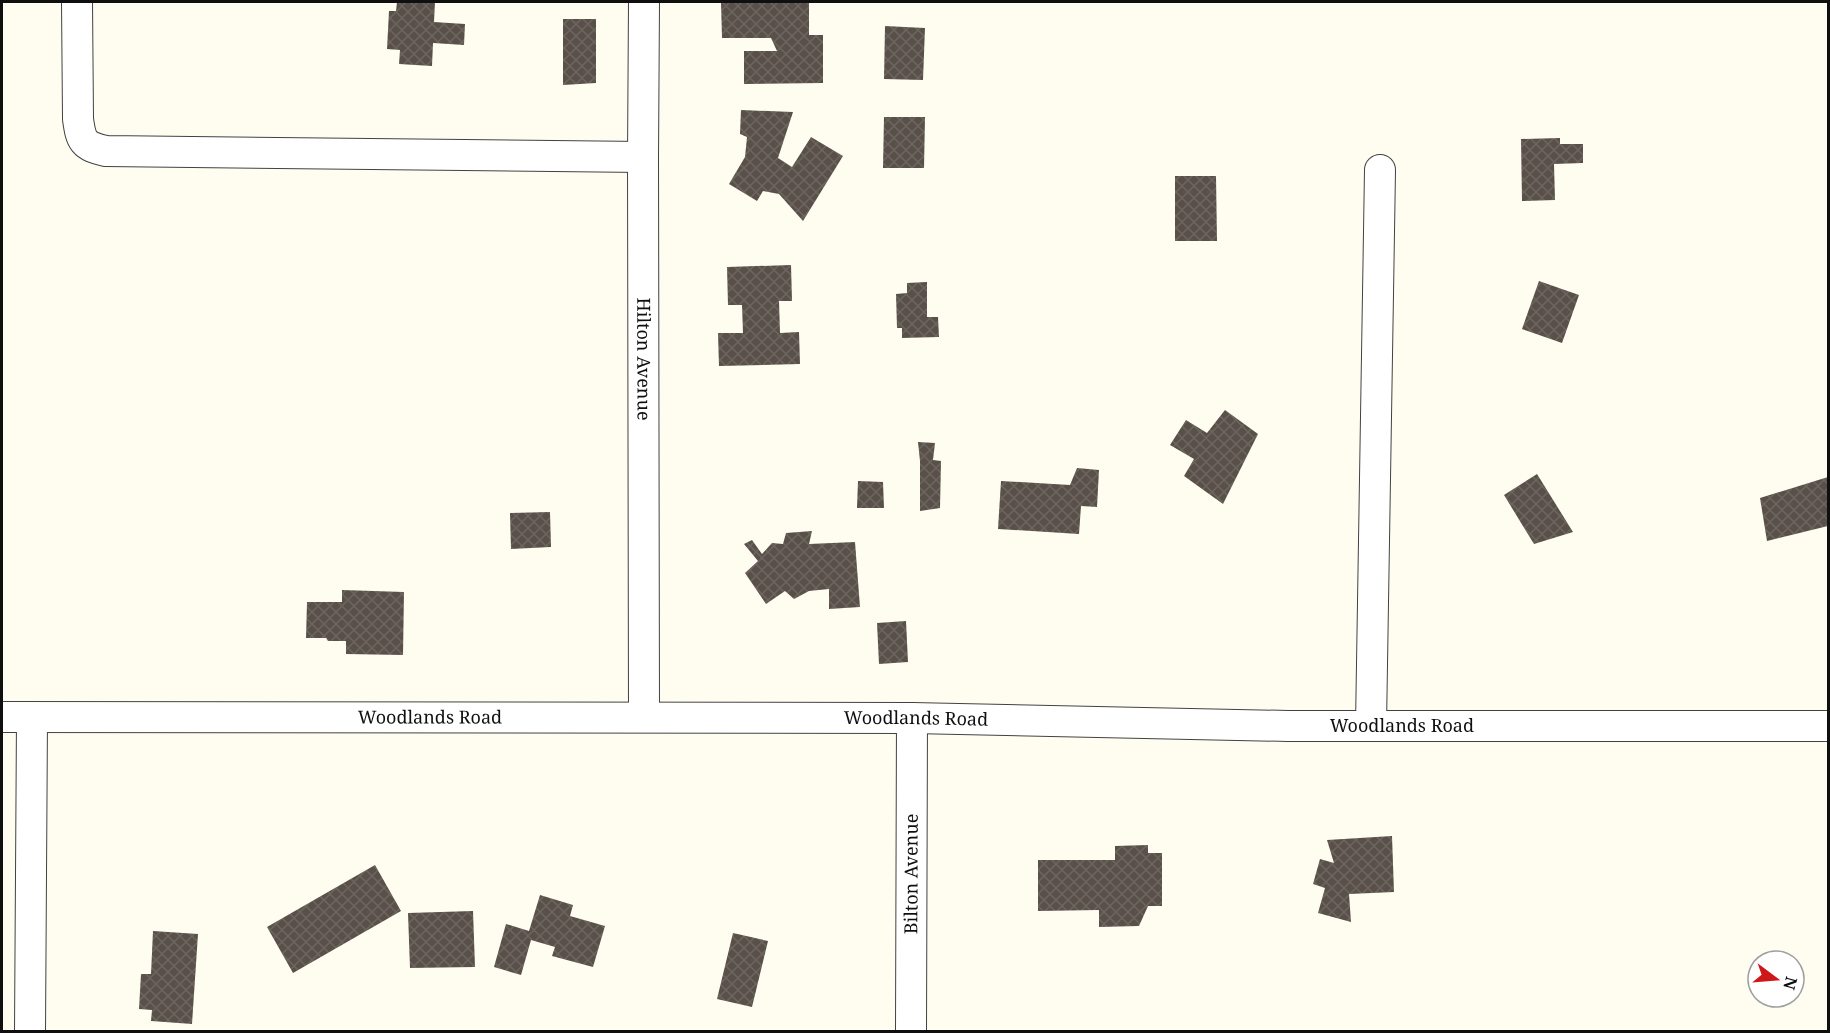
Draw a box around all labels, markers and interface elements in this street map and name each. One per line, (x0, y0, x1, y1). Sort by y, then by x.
street label: Hilton Avenue (632, 297, 656, 421)
street label: Woodlands Road (358, 704, 502, 729)
street label: Woodlands Road (844, 705, 988, 731)
street label: Woodlands Road (1330, 713, 1474, 737)
street label: Bilton Avenue (898, 814, 923, 934)
north arrow (1746, 949, 1806, 1009)
text: N (1778, 974, 1803, 993)

